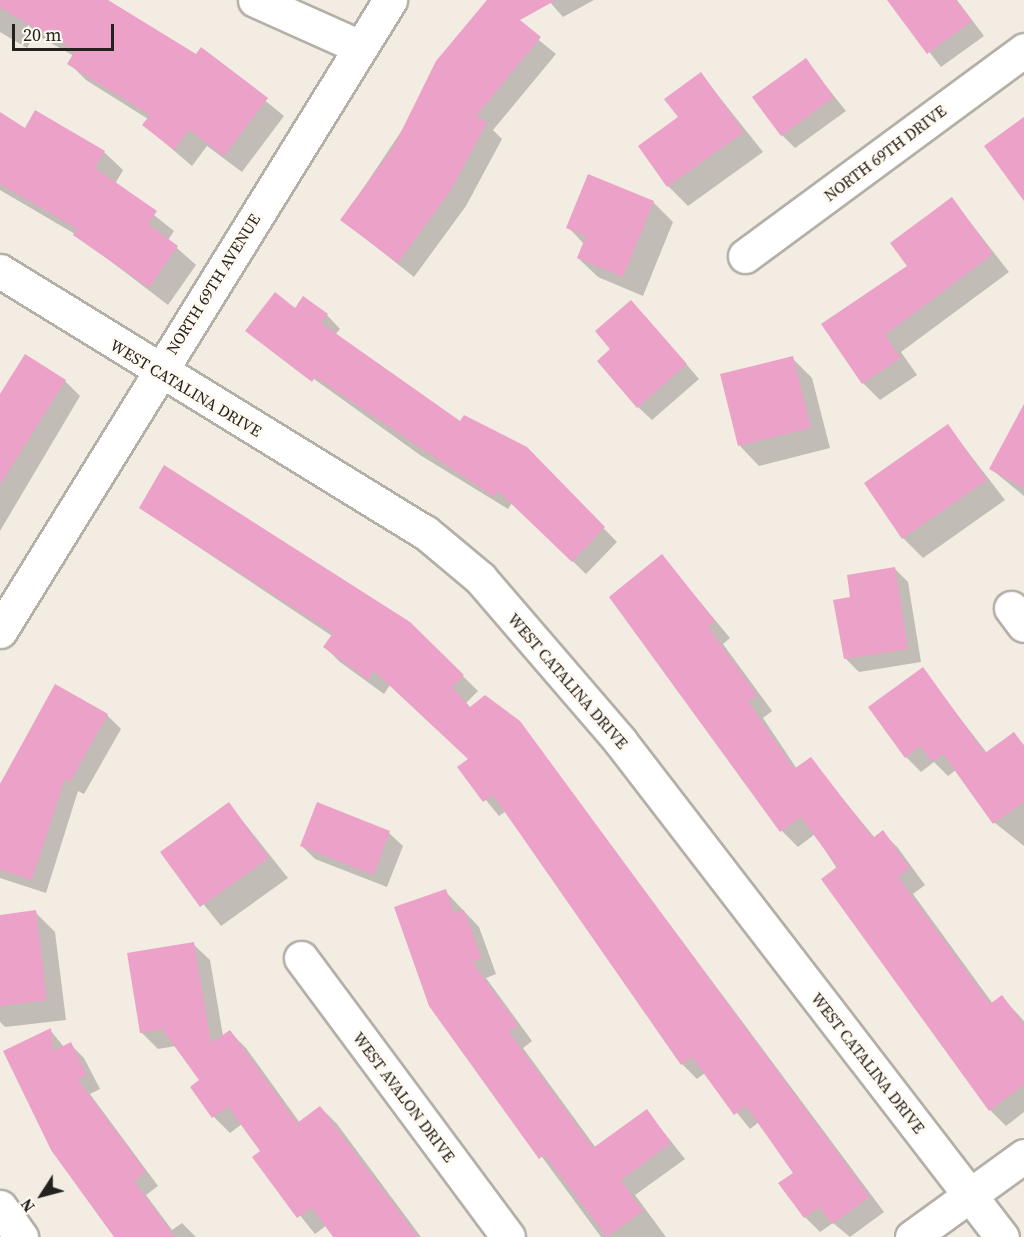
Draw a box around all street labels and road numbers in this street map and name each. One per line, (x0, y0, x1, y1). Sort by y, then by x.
street label: NORTH 69TH DRIVE (820, 101, 950, 205)
street label: NORTH 69TH AVENUE (162, 210, 264, 358)
street label: WEST CATALINA DRIVE (107, 335, 265, 441)
street label: WEST CATALINA DRIVE (504, 609, 632, 753)
street label: WEST CATALINA DRIVE (807, 989, 929, 1137)
street label: WEST AVALON DRIVE (349, 1028, 459, 1166)

